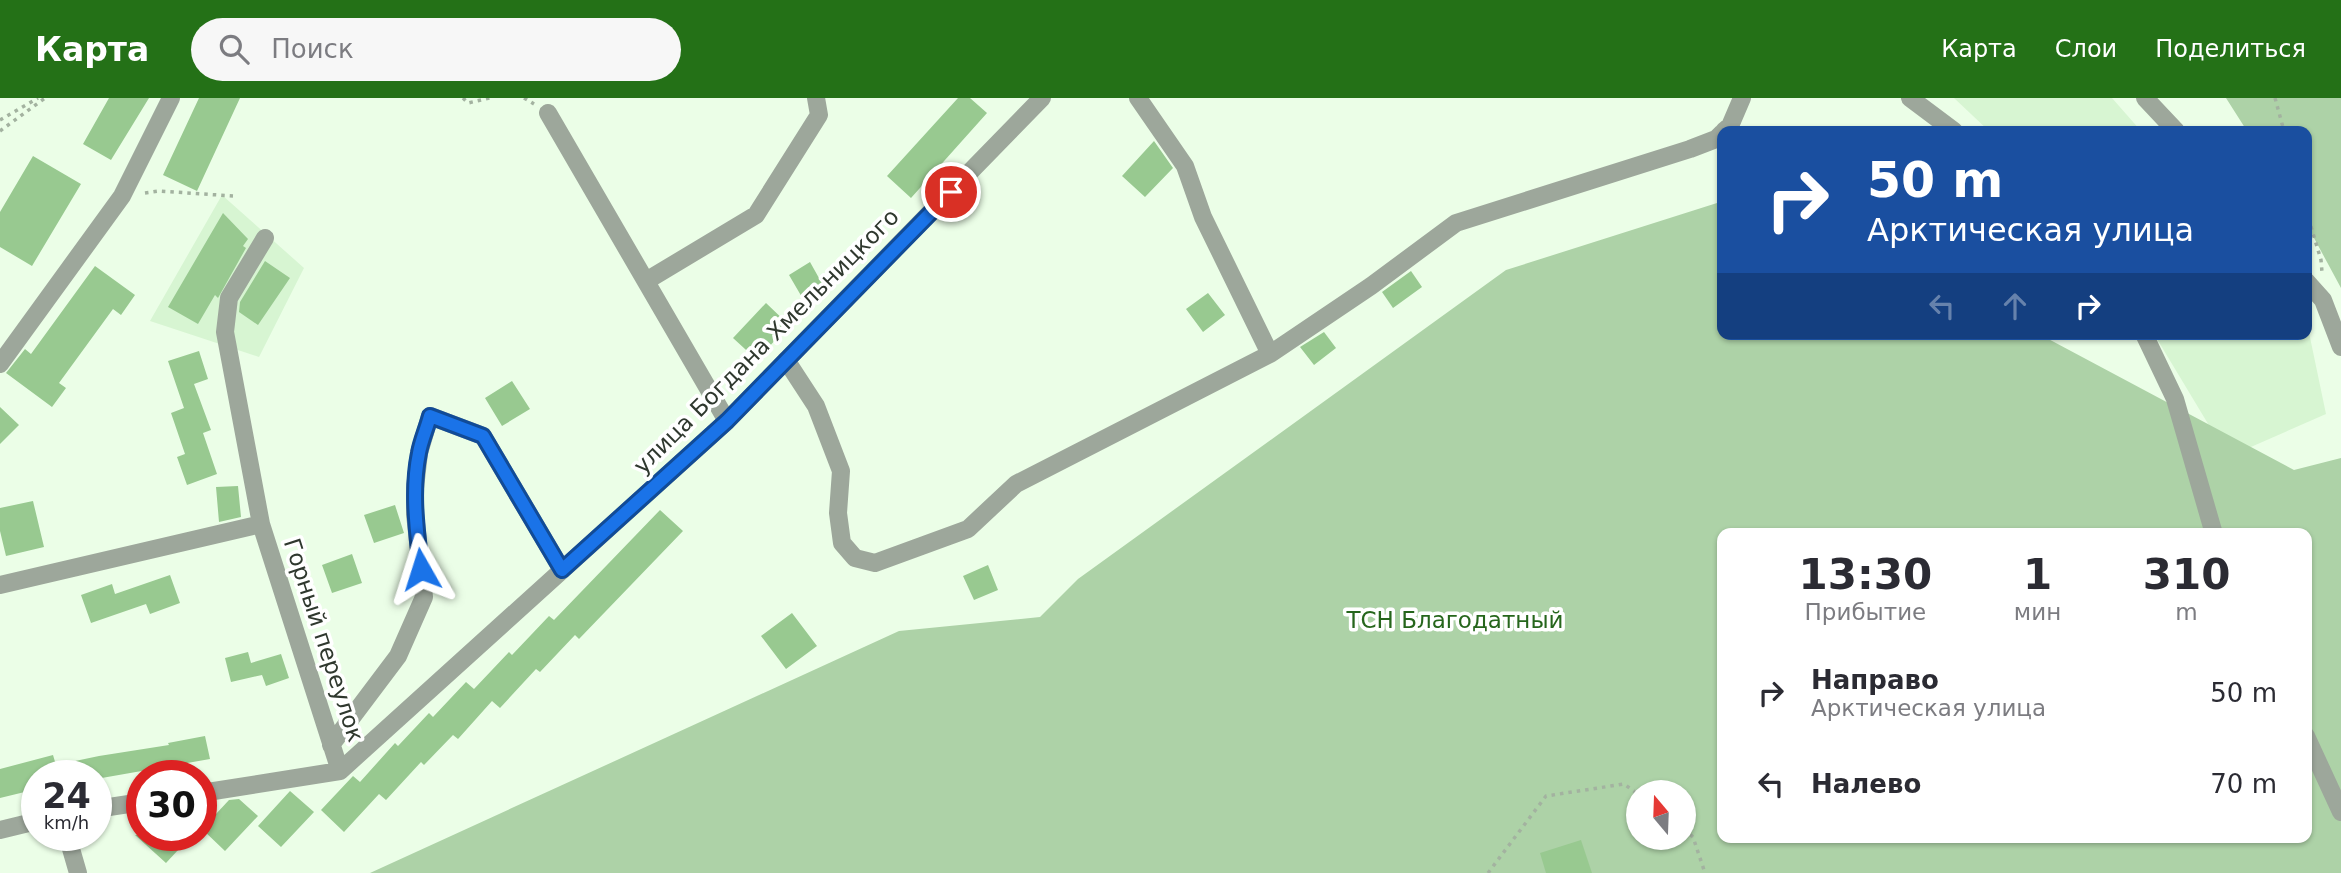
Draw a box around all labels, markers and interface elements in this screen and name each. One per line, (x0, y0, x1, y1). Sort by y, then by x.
search box (191, 18, 681, 81)
text: Карта (35, 30, 149, 69)
icon: search (215, 30, 253, 68)
text: Поиск (271, 34, 354, 64)
text: Карта (1941, 35, 2017, 63)
text: Слои (2055, 35, 2117, 63)
text: Поделиться (2155, 35, 2306, 63)
text: 50 m (1867, 152, 2003, 209)
icon: right (1752, 154, 1843, 245)
pin (921, 162, 981, 222)
icon: arrive (932, 173, 970, 211)
street label: улица Богдана Хмельницкого (628, 203, 904, 479)
text: Арктическая улица (1867, 211, 2194, 249)
icon: left (1923, 287, 1961, 325)
icon: ahead (1996, 287, 2034, 325)
icon: right (2069, 287, 2107, 325)
position arrow (384, 532, 458, 606)
street label: Горный переулок (279, 535, 369, 745)
text: 13:30 (1799, 550, 1932, 599)
text: 1 (2023, 550, 2052, 599)
text: 310 (2143, 550, 2230, 599)
text: Прибытие (1805, 599, 1926, 625)
text: мин (2014, 599, 2061, 625)
text: m (2175, 599, 2198, 625)
park label: ТСН Благодатный (1346, 607, 1563, 633)
text: Направо (1811, 665, 1939, 695)
icon: right (1752, 674, 1790, 712)
text: 50 m (2210, 678, 2277, 708)
text: Арктическая улица (1811, 695, 2046, 721)
speed limit sign: 30 (126, 760, 217, 851)
icon: left (1752, 765, 1790, 803)
text: Налево (1811, 769, 1921, 799)
text: 70 m (2210, 769, 2277, 799)
text: 24 (42, 776, 91, 816)
north arrow (1626, 780, 1696, 850)
map controls (1626, 780, 1696, 850)
text: km/h (44, 812, 89, 833)

